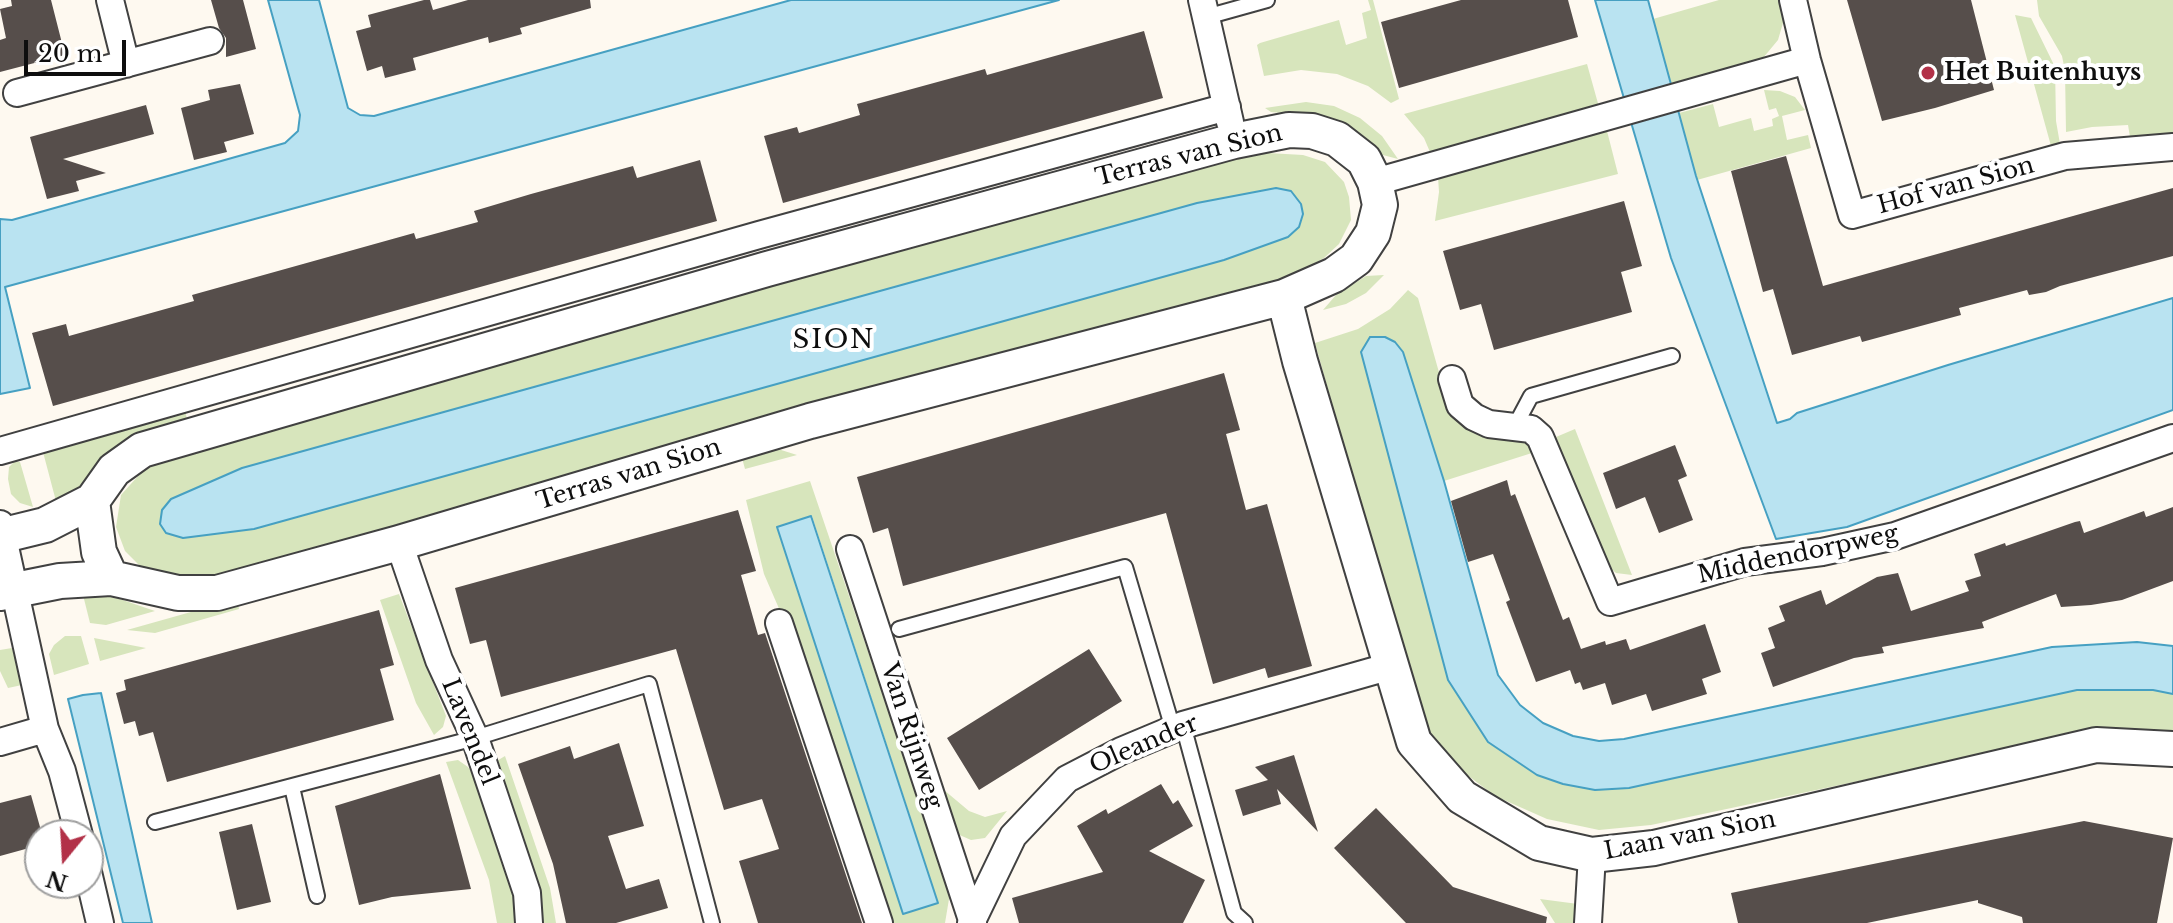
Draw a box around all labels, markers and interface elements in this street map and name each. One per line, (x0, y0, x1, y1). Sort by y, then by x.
scale bar (28, 24, 130, 74)
text: 20 m (38, 39, 103, 68)
place label: Het Buitenhuys (1944, 59, 2141, 87)
marker: Het Buitenhuys (1919, 64, 1937, 82)
street label: Terras van Sion (1093, 119, 1285, 193)
street label: Hof van Sion (1874, 151, 2038, 221)
district label: SION (793, 325, 875, 357)
street label: Terras van Sion (533, 433, 725, 517)
street label: Middendorpweg (1695, 520, 1901, 590)
street label: Van Rijnweg (874, 659, 948, 813)
street label: Lavendel (435, 674, 503, 790)
street label: Oleander (1085, 709, 1203, 781)
street label: Laan van Sion (1602, 805, 1778, 867)
north arrow (24, 819, 104, 899)
text: N (43, 864, 71, 896)

